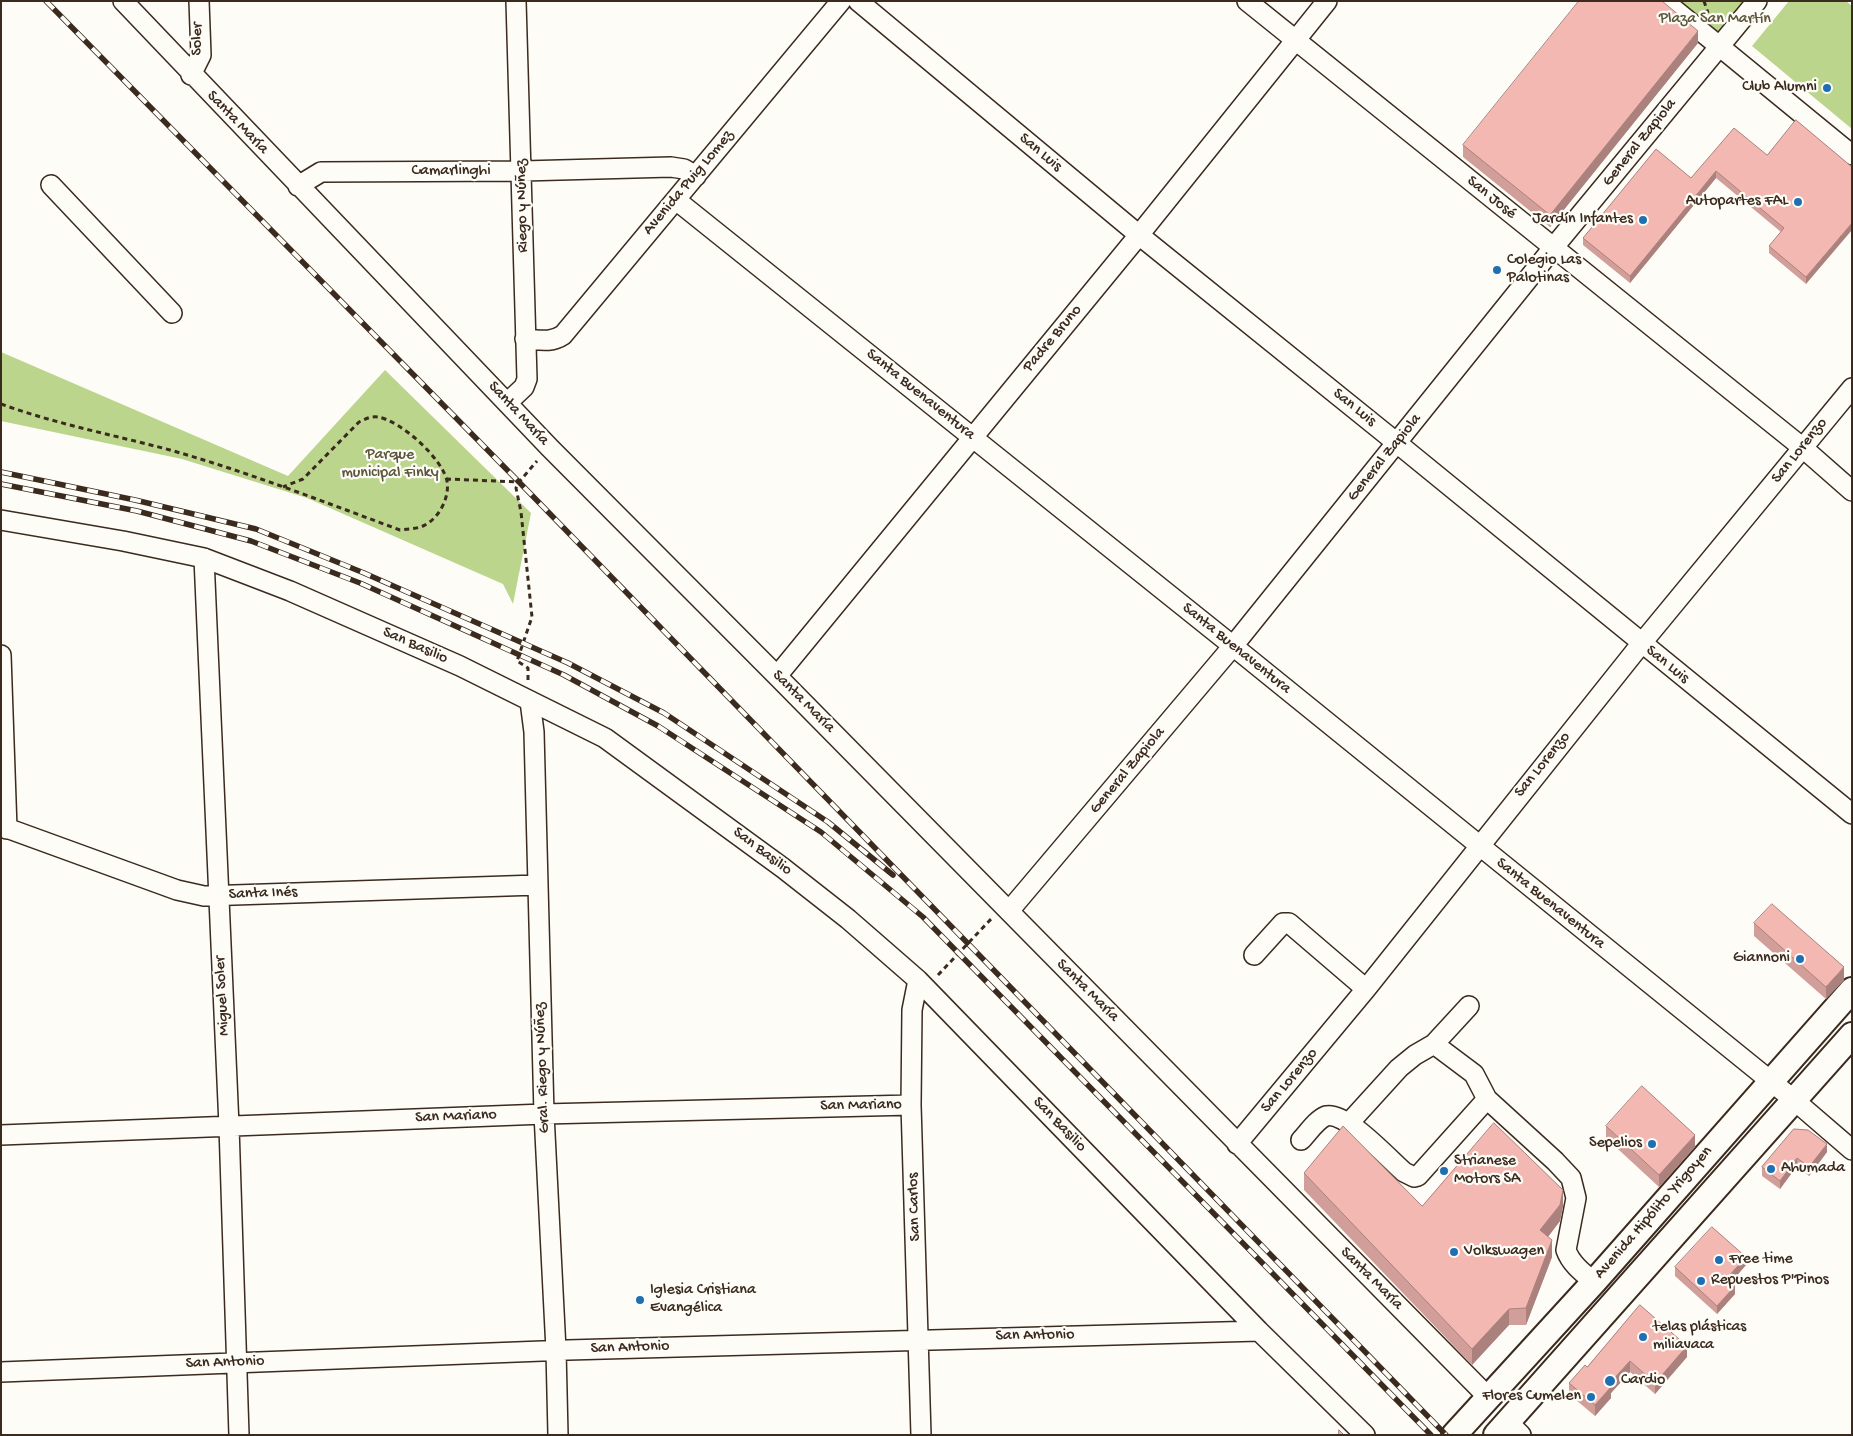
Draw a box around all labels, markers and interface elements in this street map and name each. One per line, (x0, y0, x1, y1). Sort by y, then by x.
park label: Plaza San Martín (1659, 10, 1771, 30)
street label: Soler (188, 22, 208, 56)
place label: Club Alumni (1742, 78, 1817, 98)
marker: Club Alumni (1821, 82, 1833, 94)
street label: Santa María (202, 87, 272, 159)
street label: General Zapiola (1599, 95, 1681, 191)
street label: Avenida Puig Lomez (639, 127, 739, 239)
street label: San Luis (1015, 129, 1065, 177)
street label: Riego y Núñez (513, 159, 533, 253)
street label: Camarlinghi (411, 162, 491, 182)
street label: San José (1462, 172, 1520, 224)
place label: Autopartes FAL (1686, 192, 1788, 212)
marker: Autopartes FAL (1792, 196, 1804, 208)
place label: Jardín Infantes (1532, 210, 1633, 230)
marker: Jardín Infantes (1637, 214, 1649, 226)
place label: Colegio Las Palotinas (1507, 251, 1581, 289)
marker: Colegio Las Palotinas (1491, 264, 1503, 276)
street label: Padre Bruno (1019, 301, 1087, 377)
street label: Santa Buenaventura (861, 345, 979, 445)
street label: Santa María (483, 378, 553, 450)
street label: San Luis (1328, 385, 1380, 431)
street label: General Zapiola (1344, 410, 1426, 506)
street label: San Lorenzo (1768, 414, 1832, 488)
park label: Parque municipal Finky (341, 446, 439, 484)
street label: Santa Buenaventura (1177, 599, 1295, 699)
street label: San Basilio (379, 623, 451, 669)
street label: San Luis (1641, 642, 1693, 688)
street label: Santa María (768, 667, 838, 737)
street label: General Zapiola (1086, 724, 1170, 818)
street label: San Lorenzo (1511, 728, 1575, 802)
street label: San Basilio (729, 823, 795, 881)
street label: Santa Buenaventura (1491, 854, 1609, 954)
street label: Santa Inés (228, 883, 298, 905)
place label: Giannoni (1733, 949, 1790, 969)
marker: Giannoni (1794, 953, 1806, 965)
street label: Miguel Soler (211, 956, 235, 1036)
street label: Santa María (1052, 956, 1122, 1026)
street label: Gral. Riego y Núñez (531, 1002, 555, 1134)
street label: San Lorenzo (1257, 1045, 1323, 1117)
street label: San Basilio (1028, 1093, 1090, 1157)
street label: San Mariano (820, 1096, 902, 1116)
street label: San Mariano (415, 1106, 497, 1128)
place label: Sepelios (1589, 1134, 1642, 1154)
marker: Sepelios (1646, 1138, 1658, 1150)
street label: Avenida Hipólito Yrigoyen (1591, 1143, 1717, 1283)
place label: Strianese Motors SA (1454, 1152, 1520, 1190)
place label: Ahumada (1781, 1159, 1845, 1179)
marker: Ahumada (1765, 1163, 1777, 1175)
marker: Strianese Motors SA (1438, 1165, 1450, 1177)
street label: San Carlos (904, 1172, 926, 1242)
place label: Volkswagen (1464, 1242, 1544, 1262)
street label: Santa María (1336, 1244, 1406, 1314)
marker: Volkswagen (1448, 1246, 1460, 1258)
place label: Free time (1729, 1250, 1793, 1270)
marker: Free time (1713, 1254, 1725, 1266)
place label: Repuestos P'Pinos (1711, 1271, 1829, 1291)
marker: Repuestos P'Pinos (1695, 1275, 1707, 1287)
place label: Iglesia Cristiana Evangélica (650, 1281, 756, 1319)
marker: Iglesia Cristiana Evangélica (634, 1294, 646, 1306)
place label: telas plásticas miliavaca (1653, 1318, 1746, 1356)
street label: San Antonio (995, 1326, 1075, 1346)
marker: telas plásticas miliavaca (1637, 1331, 1649, 1343)
street label: San Antonio (590, 1337, 670, 1359)
street label: San Antonio (185, 1352, 265, 1374)
place label: Cardio (1621, 1371, 1665, 1391)
marker: Cardio (1603, 1374, 1617, 1388)
place label: Flores Cumelen (1482, 1387, 1581, 1407)
marker: Flores Cumelen (1585, 1391, 1597, 1403)

